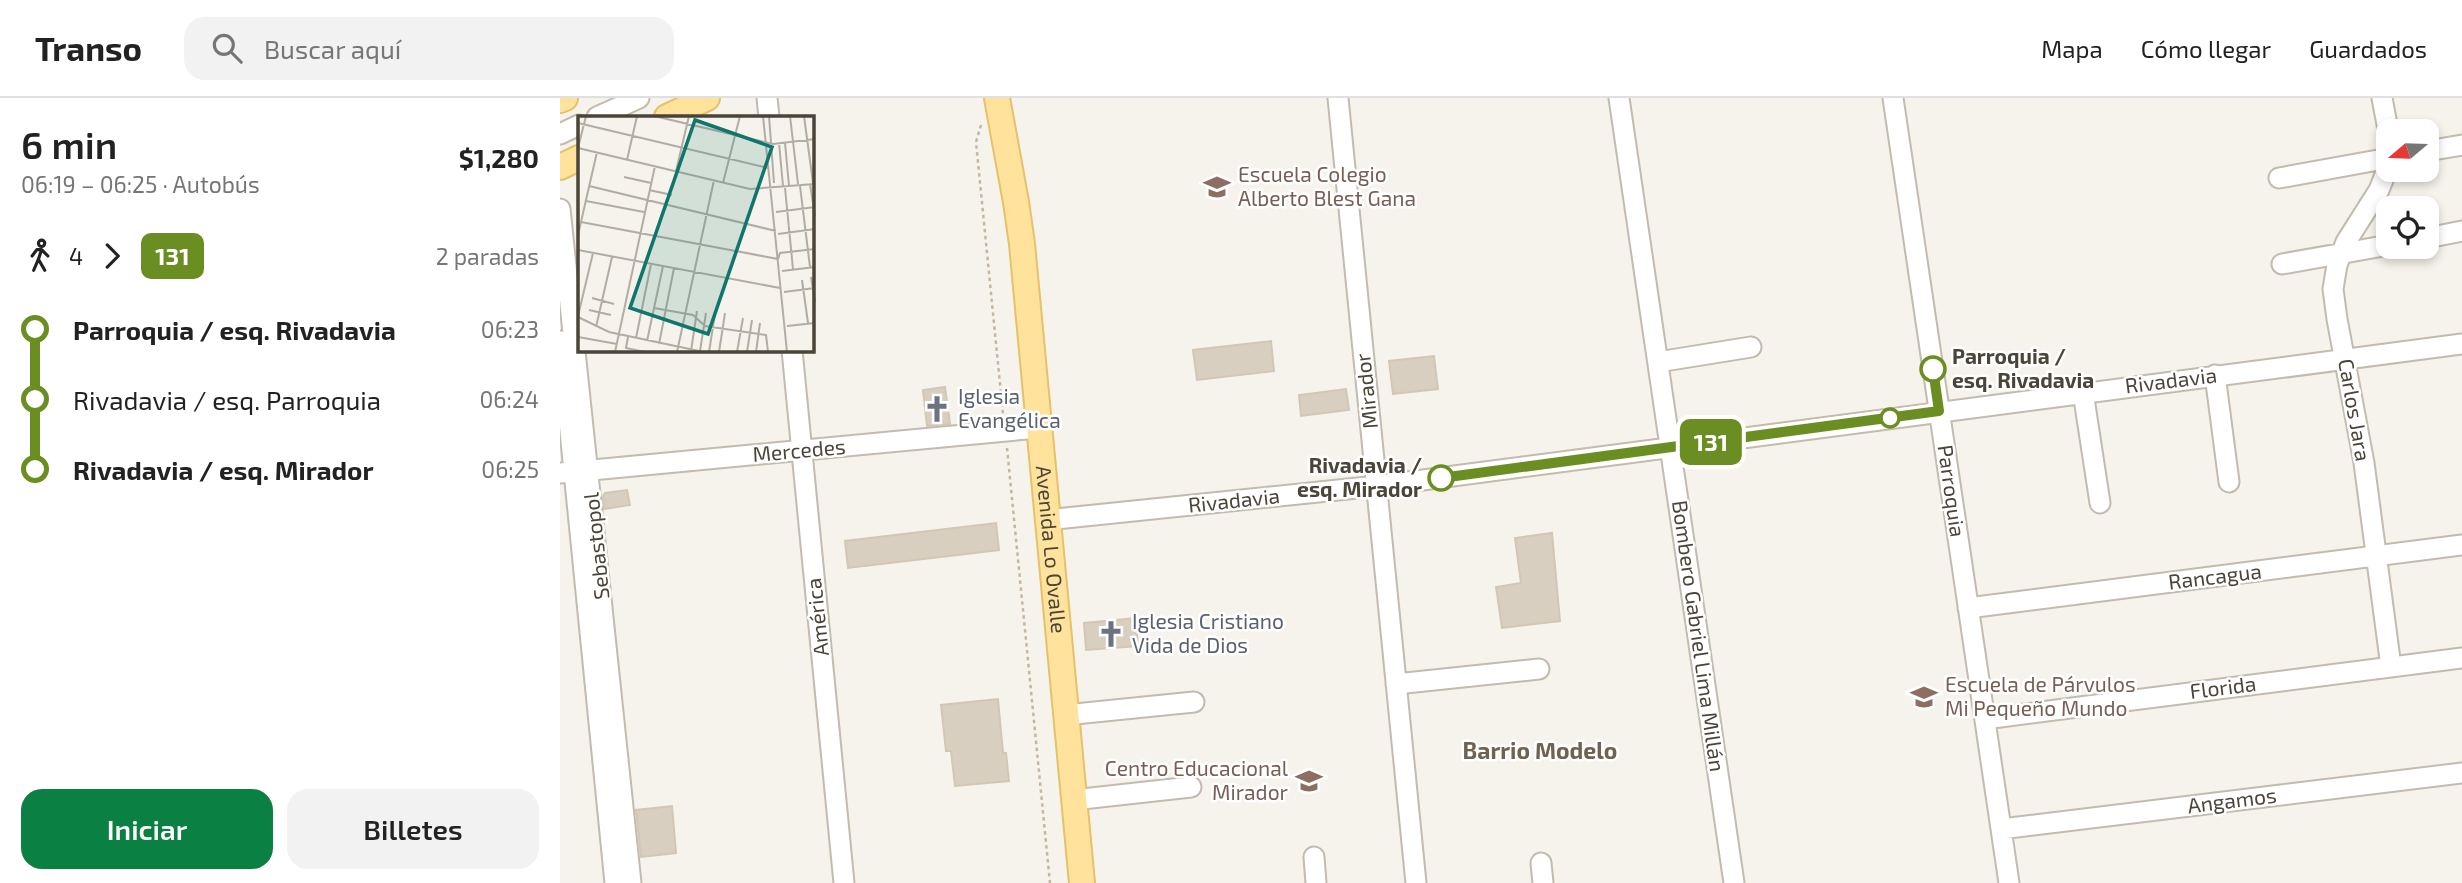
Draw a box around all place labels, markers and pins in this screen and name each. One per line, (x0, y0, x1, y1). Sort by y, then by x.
place label: Escuela Colegio Alberto Blest Gana (1238, 161, 1416, 210)
school or university icon: Escuela Colegio Alberto Blest Gana (1202, 172, 1232, 202)
place label: Parroquia / esq. Rivadavia (1952, 343, 2094, 392)
marker: Parroquia / esq. Rivadavia (1920, 356, 1946, 382)
place label: Iglesia Evangélica (958, 383, 1061, 432)
church icon: Iglesia Evangélica (922, 394, 952, 424)
unlabelled marker (1880, 408, 1900, 428)
place label: Rivadavia / esq. Mirador (1297, 452, 1422, 501)
marker: Rivadavia / esq. Mirador (1428, 465, 1454, 491)
place label: Iglesia Cristiano Vida de Dios (1132, 608, 1284, 657)
church icon: Iglesia Cristiano Vida de Dios (1096, 619, 1126, 649)
place label: Escuela de Párvulos Mi Pequeño Mundo (1945, 671, 2136, 720)
school or university icon: Escuela de Párvulos Mi Pequeño Mundo (1909, 682, 1939, 712)
place label: Centro Educacional Mirador (1105, 755, 1289, 804)
school or university icon: Centro Educacional Mirador (1294, 766, 1324, 796)

